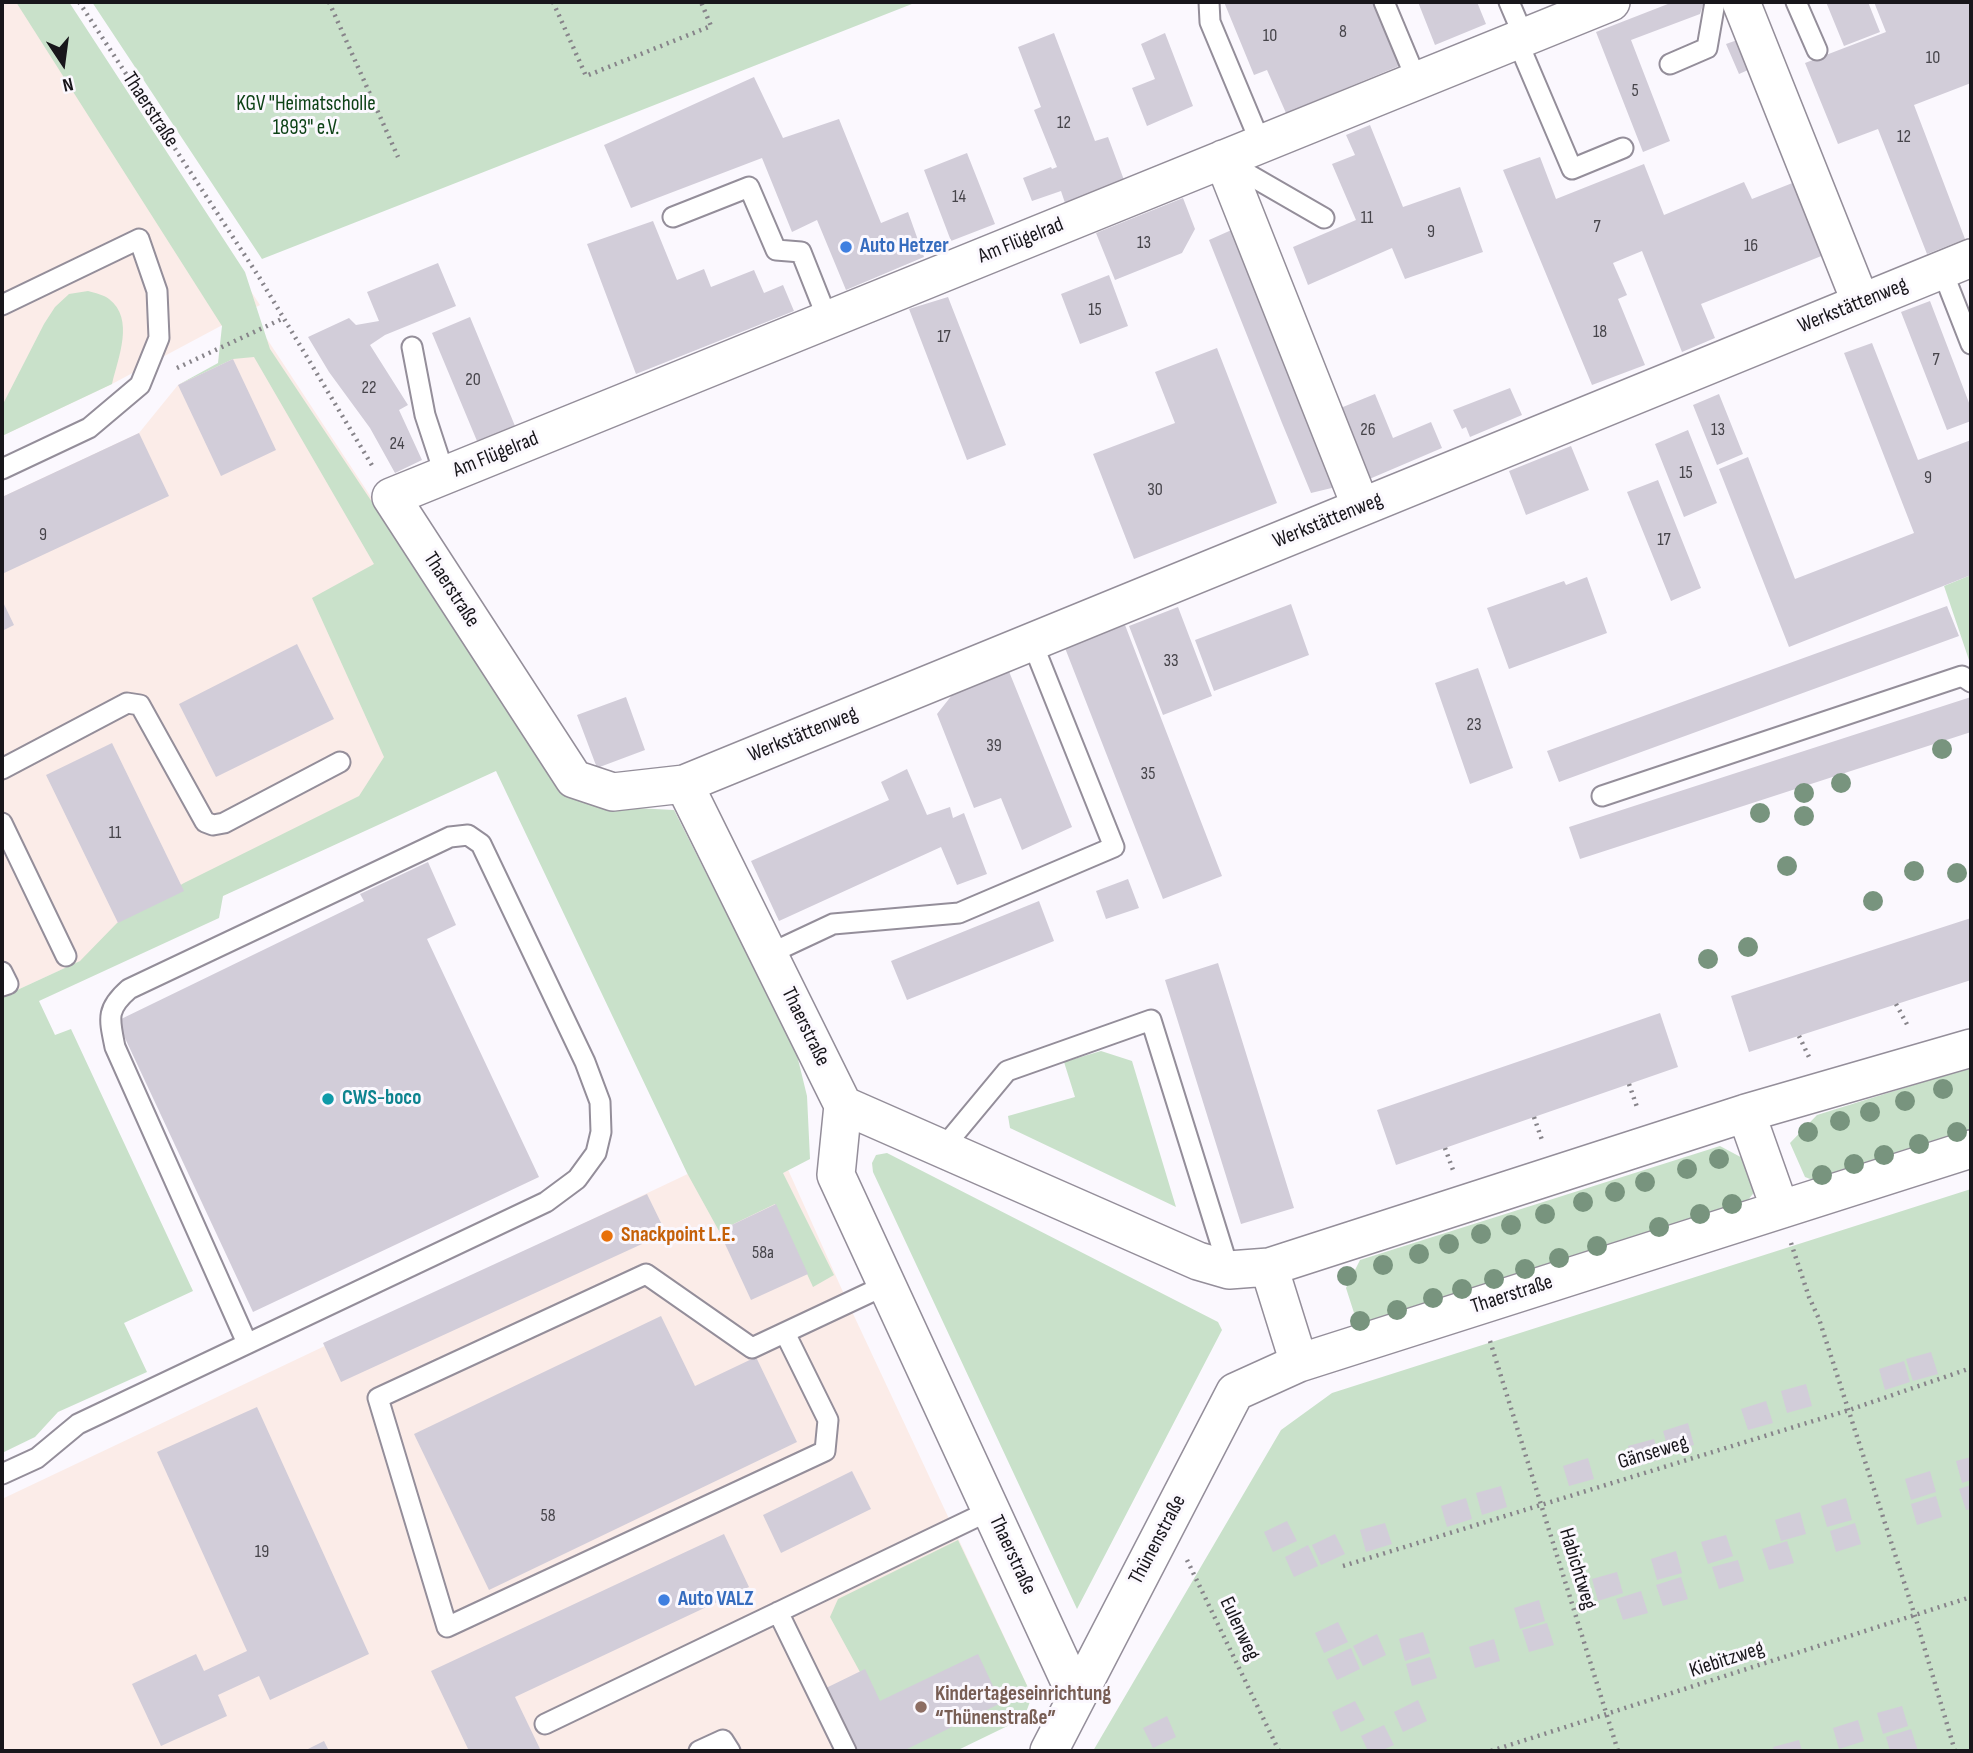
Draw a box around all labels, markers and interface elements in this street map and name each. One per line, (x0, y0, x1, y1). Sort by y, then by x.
house number: 8 (1339, 21, 1347, 43)
house number: 10 (1263, 25, 1277, 47)
north arrow (28, 28, 98, 98)
house number: 10 (1926, 47, 1940, 69)
street label: Thaerstraße (116, 68, 184, 152)
text: N (60, 72, 75, 96)
house number: 5 (1631, 80, 1639, 102)
park label: KGV "Heimatscholle 1893" e.V. (236, 92, 376, 142)
house number: 12 (1057, 112, 1071, 134)
house number: 12 (1897, 126, 1911, 148)
house number: 14 (952, 186, 966, 208)
house number: 11 (1361, 207, 1373, 229)
street label: Am Flügelrad (975, 212, 1067, 270)
house number: 7 (1593, 216, 1601, 238)
house number: 9 (1427, 221, 1435, 243)
house number: 13 (1137, 232, 1151, 254)
place label: Auto Hetzer (860, 234, 949, 260)
house number: 16 (1744, 235, 1758, 257)
marker: Auto Hetzer (838, 239, 854, 255)
street label: Werkstättenweg (1795, 273, 1911, 339)
house number: 15 (1088, 299, 1102, 321)
house number: 18 (1593, 321, 1607, 343)
house number: 17 (937, 326, 951, 348)
house number: 7 (1932, 349, 1940, 371)
house number: 20 (465, 369, 481, 391)
house number: 22 (362, 377, 376, 399)
house number: 26 (1360, 419, 1376, 441)
house number: 13 (1711, 419, 1725, 441)
street label: Am Flügelrad (450, 426, 542, 484)
house number: 24 (390, 433, 404, 455)
house number: 15 (1679, 462, 1693, 484)
house number: 9 (1924, 467, 1932, 489)
house number: 30 (1147, 479, 1163, 501)
street label: Werkstättenweg (1270, 488, 1386, 554)
house number: 9 (39, 524, 47, 546)
house number: 17 (1657, 529, 1671, 551)
street label: Thaerstraße (417, 548, 485, 632)
house number: 33 (1163, 650, 1179, 672)
street label: Werkstättenweg (745, 702, 861, 768)
house number: 23 (1467, 714, 1481, 736)
house number: 39 (986, 735, 1002, 757)
house number: 35 (1141, 763, 1155, 785)
house number: 11 (109, 822, 121, 844)
street label: Thaerstraße (775, 983, 835, 1071)
place label: CWS-boco (342, 1086, 421, 1112)
marker: CWS-boco (320, 1091, 336, 1107)
place label: Snackpoint L.E. (621, 1223, 735, 1249)
marker: Snackpoint L.E. (599, 1228, 615, 1244)
house number: 58a (752, 1242, 774, 1264)
street label: Thaerstraße (1468, 1270, 1556, 1320)
street label: Gänseweg (1615, 1430, 1691, 1476)
street label: Thünenstraße (1124, 1491, 1192, 1589)
house number: 58 (540, 1505, 556, 1527)
street label: Thaerstraße (983, 1511, 1041, 1599)
street label: Habichtweg (1553, 1525, 1601, 1613)
house number: 19 (255, 1541, 269, 1563)
place label: Auto VALZ (678, 1587, 754, 1613)
marker: Auto VALZ (656, 1592, 672, 1608)
street label: Eulenweg (1213, 1593, 1265, 1665)
street label: Kiebitzweg (1686, 1636, 1768, 1684)
place label: Kindertageseinrichtung “Thünenstraße” (935, 1682, 1111, 1732)
marker: Kindertageseinrichtung “Thünenstraße” (913, 1699, 929, 1715)

